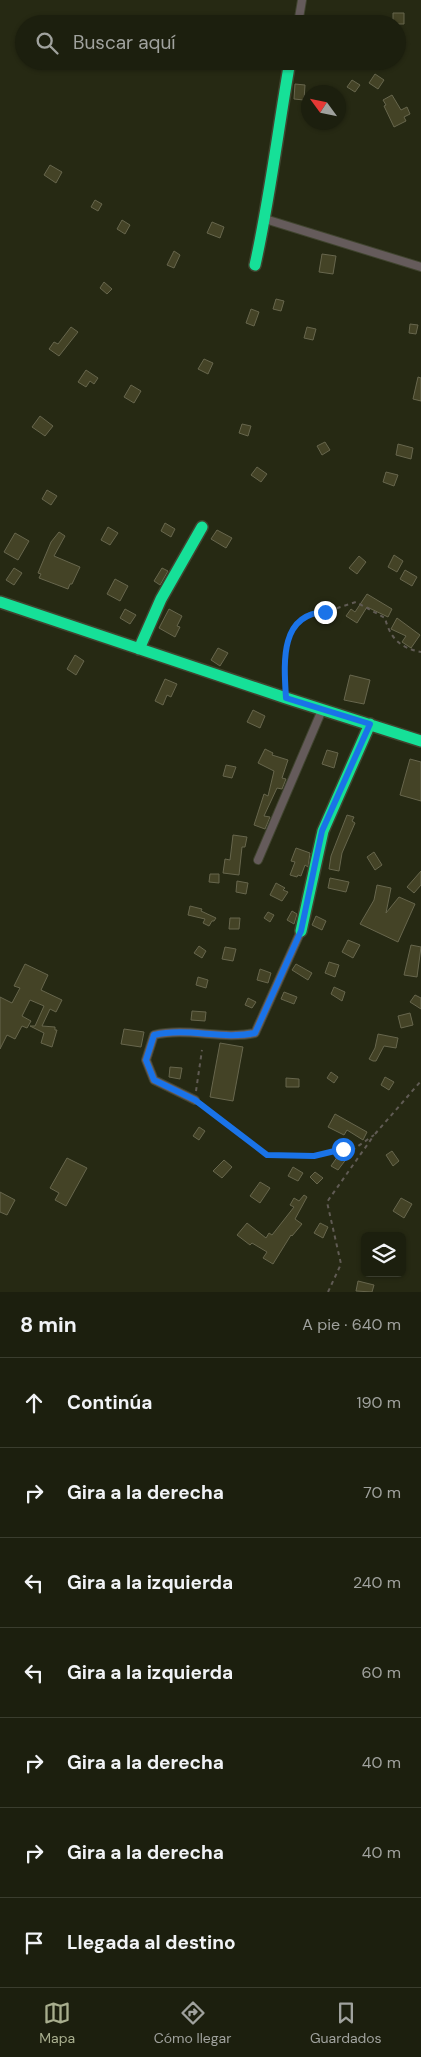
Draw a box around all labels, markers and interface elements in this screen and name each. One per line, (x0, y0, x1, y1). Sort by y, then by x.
search box (15, 15, 406, 70)
icon: search (33, 29, 61, 57)
text: Buscar aquí (73, 30, 176, 55)
north arrow (301, 85, 346, 130)
route end (314, 601, 337, 624)
route start (332, 1138, 355, 1161)
map controls (361, 1232, 406, 1277)
button: layers (361, 1232, 406, 1277)
text: 8 min (20, 1311, 77, 1339)
text: A pie · 640 m (302, 1314, 401, 1335)
icon: ahead (20, 1389, 48, 1417)
text: Continúa (67, 1390, 152, 1415)
text: 190 m (357, 1392, 401, 1413)
icon: right (20, 1479, 48, 1507)
text: Gira a la derecha (67, 1480, 224, 1505)
text: 70 m (363, 1482, 401, 1503)
icon: left (20, 1569, 48, 1597)
text: Gira a la izquierda (67, 1570, 233, 1595)
text: 240 m (353, 1572, 401, 1593)
icon: left (20, 1659, 48, 1687)
text: Gira a la izquierda (67, 1660, 233, 1685)
text: 60 m (361, 1662, 401, 1683)
icon: right (20, 1749, 48, 1777)
text: Gira a la derecha (67, 1750, 224, 1775)
text: 40 m (362, 1752, 401, 1773)
icon: right (20, 1839, 48, 1867)
text: Gira a la derecha (67, 1840, 224, 1865)
text: 40 m (362, 1842, 401, 1863)
icon: arrive (20, 1929, 48, 1957)
text: Llegada al destino (67, 1930, 236, 1955)
tab: Mapa (39, 1999, 75, 2047)
tab: Cómo llegar (154, 1999, 231, 2047)
tab: Guardados (310, 1999, 382, 2047)

